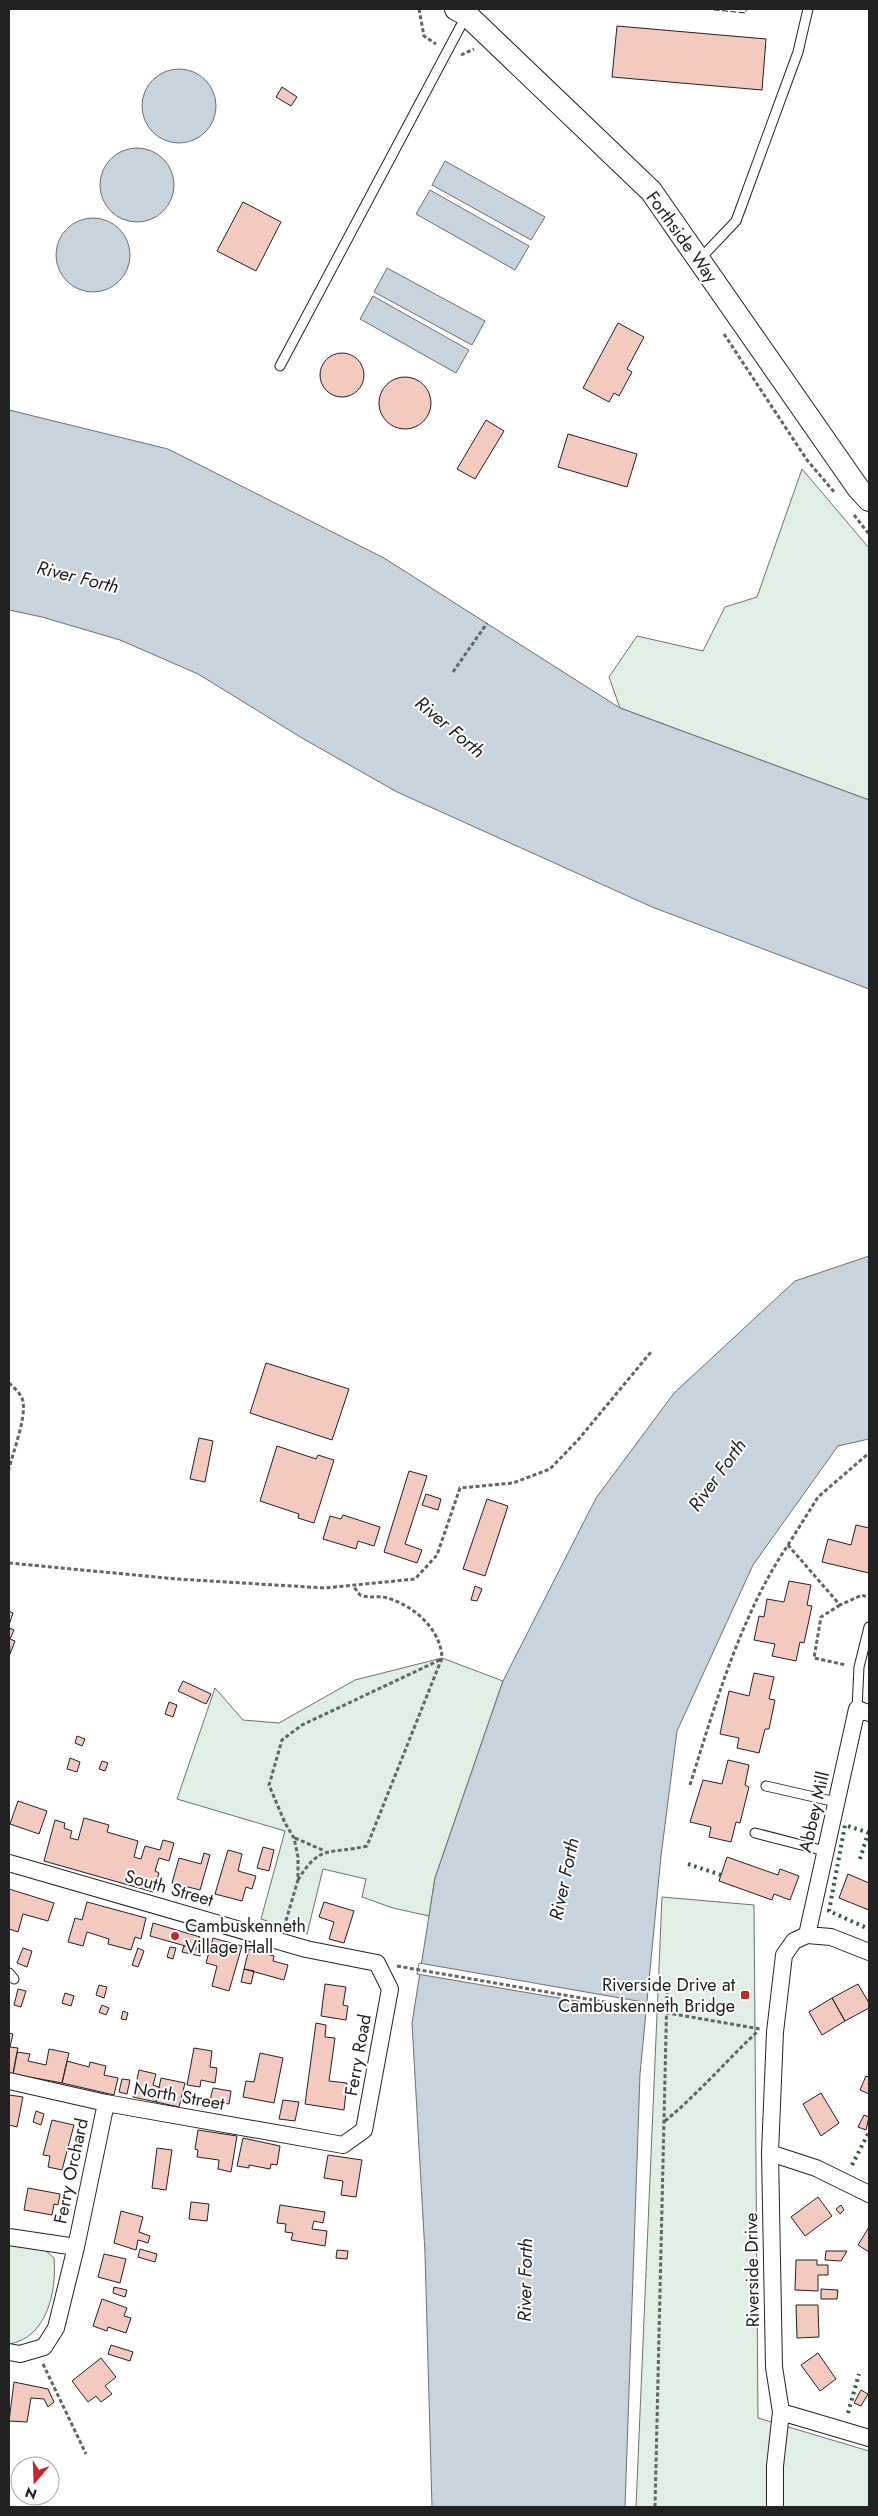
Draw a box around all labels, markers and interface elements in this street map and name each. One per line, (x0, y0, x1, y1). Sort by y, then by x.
street label: Forthside Way (640, 186, 724, 288)
water label: River Forth (34, 554, 122, 600)
water label: River Forth (409, 690, 491, 764)
water label: River Forth (682, 1433, 752, 1517)
street label: Abbey Mill (792, 1769, 836, 1855)
water label: River Forth (542, 1835, 586, 1923)
street label: South Street (122, 1863, 217, 1913)
place label: Cambuskenneth Village Hall (185, 1913, 306, 1960)
marker: Cambuskenneth Village Hall (169, 1930, 181, 1942)
place label: Riverside Drive at Cambuskenneth Bridge (558, 1972, 736, 2019)
marker: Riverside Drive at Cambuskenneth Bridge (739, 1989, 751, 2001)
street label: Ferry Road (338, 2012, 378, 2098)
street label: North Street (131, 2075, 227, 2117)
street label: Ferry Orchard (47, 2116, 95, 2226)
street label: Riverside Drive (738, 2212, 766, 2328)
water label: River Forth (511, 2238, 539, 2322)
north arrow (10, 2456, 60, 2506)
text: N (22, 2482, 39, 2505)

